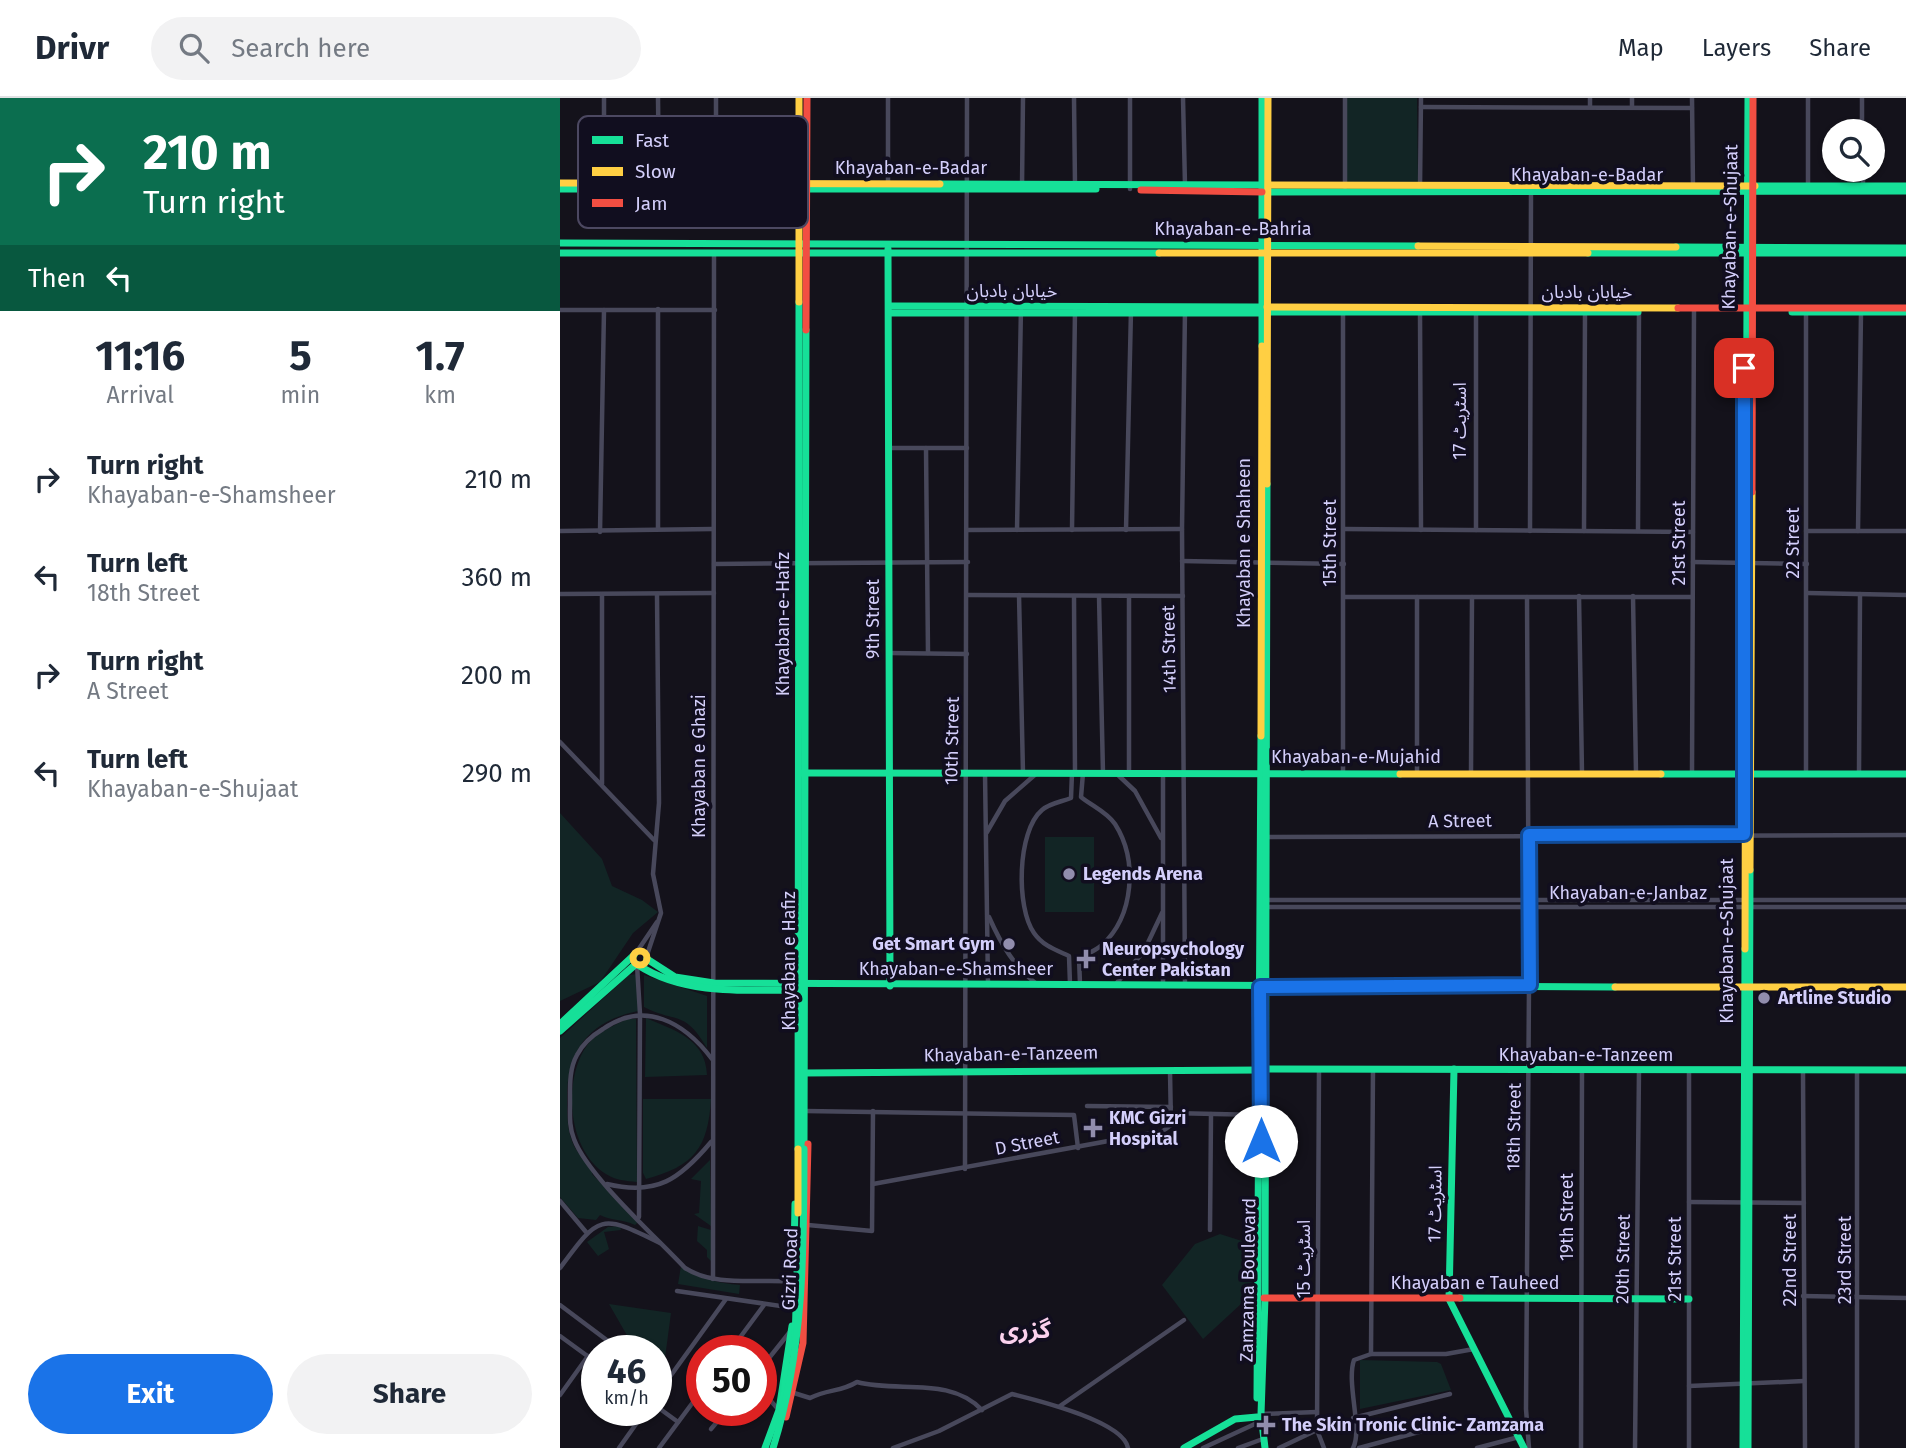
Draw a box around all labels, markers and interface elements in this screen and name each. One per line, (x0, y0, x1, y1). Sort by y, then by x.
search box (151, 17, 641, 80)
text: Drivr (35, 28, 109, 68)
icon: search (175, 29, 213, 67)
text: Search here (231, 33, 370, 64)
text: Map (1618, 34, 1664, 62)
text: Layers (1702, 34, 1771, 62)
text: Share (1809, 34, 1871, 62)
legend (578, 116, 808, 228)
map controls (1822, 119, 1885, 182)
button: search (1822, 119, 1885, 182)
text: 210 m (143, 123, 272, 182)
icon: right (28, 126, 119, 217)
text: Fast (635, 129, 669, 152)
street label: Khayaban-e-Shujaat (1718, 144, 1742, 310)
street label: Khayaban-e-Badar (835, 157, 987, 179)
text: Slow (635, 160, 676, 183)
street label: Khayaban-e-Badar (1511, 164, 1663, 186)
text: Turn right (143, 183, 285, 221)
text: Jam (635, 192, 667, 215)
street label: Khayaban-e-Bahria (1154, 218, 1312, 240)
icon: left (100, 259, 138, 297)
text: Then (28, 263, 86, 294)
street label: خیابان بادبان (967, 280, 1057, 302)
street label: خیابان بادبان (1542, 281, 1632, 303)
text: 11:16 (95, 331, 185, 381)
text: 5 (289, 331, 312, 381)
text: 1.7 (416, 331, 465, 381)
pin (1714, 338, 1774, 398)
icon: arrive (1725, 349, 1763, 387)
text: Arrival (107, 381, 174, 409)
text: min (281, 381, 320, 409)
text: km (424, 381, 456, 409)
street label: اسٹریٹ 17 (1449, 382, 1471, 460)
text: Turn right (87, 450, 204, 481)
street label: Khayaban e Shaheen (1233, 458, 1255, 628)
icon: right (28, 460, 66, 498)
text: 210 m (465, 464, 532, 495)
text: Khayaban-e-Shamsheer (87, 481, 336, 509)
street label: 15th Street (1319, 499, 1341, 587)
street label: 21st Street (1668, 500, 1690, 585)
street label: 22 Street (1782, 507, 1804, 579)
text: Turn left (87, 548, 188, 579)
street label: Khayaban-e-Hafiz (772, 552, 794, 696)
icon: left (28, 558, 66, 596)
text: 360 m (461, 562, 532, 593)
street label: 9th Street (862, 578, 884, 659)
text: 18th Street (87, 579, 200, 607)
street label: 14th Street (1157, 604, 1181, 693)
text: Turn right (87, 646, 204, 677)
icon: right (28, 656, 66, 694)
text: 200 m (461, 660, 532, 691)
text: A Street (87, 677, 169, 705)
street label: Khayaban e Ghazi (688, 694, 710, 838)
street label: 10th Street (940, 696, 964, 785)
text: Turn left (87, 744, 188, 775)
street label: Khayaban-e-Mujahid (1271, 746, 1441, 768)
icon: left (28, 754, 66, 792)
text: 290 m (462, 758, 532, 789)
text: Khayaban-e-Shujaat (87, 775, 298, 803)
street label: A Street (1428, 809, 1493, 833)
street label: Khayaban-e-Shujaat (1716, 858, 1738, 1024)
place label: Legends Arena (1083, 863, 1203, 885)
marker: Legends Arena (1061, 866, 1077, 882)
street label: Khayaban-e-Janbaz (1549, 882, 1707, 904)
street label: Khayaban e Hafiz (778, 891, 800, 1031)
place label: Get Smart Gym (872, 933, 995, 955)
marker: Get Smart Gym (1001, 936, 1017, 952)
place label: Neuropsychology Center Pakistan (1102, 938, 1245, 981)
marker: Neuropsychology Center Pakistan (1076, 949, 1096, 969)
street label: Khayaban-e-Shamsheer (859, 958, 1053, 980)
place label: Artline Studio (1777, 987, 1892, 1009)
marker: Artline Studio (1756, 990, 1772, 1006)
street label: Khayaban-e-Tanzeem (923, 1041, 1099, 1067)
street label: Khayaban-e-Tanzeem (1499, 1044, 1673, 1066)
street label: 18th Street (1502, 1082, 1526, 1171)
position arrow (1224, 1104, 1298, 1178)
place label: KMC Gizri Hospital (1109, 1107, 1186, 1150)
marker: KMC Gizri Hospital (1083, 1118, 1103, 1138)
street label: D Street (993, 1126, 1062, 1160)
street label: اسٹریٹ 17 (1423, 1165, 1447, 1243)
street label: 19th Street (1556, 1173, 1578, 1261)
street label: Zamzama Boulevard (1236, 1198, 1260, 1362)
street label: 22nd Street (1779, 1213, 1801, 1306)
street label: 20th Street (1611, 1214, 1635, 1304)
street label: 23rd Street (1834, 1215, 1856, 1304)
street label: 21st Street (1664, 1216, 1686, 1301)
street label: اسٹریٹ 15 (1293, 1220, 1315, 1298)
street label: Gizri Road (778, 1227, 802, 1311)
street label: Khayaban e Tauheed (1391, 1272, 1559, 1294)
district label: گزری (999, 1316, 1052, 1344)
speed limit sign: 50 (686, 1335, 777, 1426)
text: 46 (607, 1350, 646, 1392)
button: Exit (28, 1354, 273, 1434)
button: Share (287, 1354, 532, 1434)
text: km/h (604, 1387, 649, 1409)
place label: The Skin Tronic Clinic- Zamzama (1282, 1414, 1544, 1436)
marker: The Skin Tronic Clinic- Zamzama (1256, 1415, 1276, 1435)

